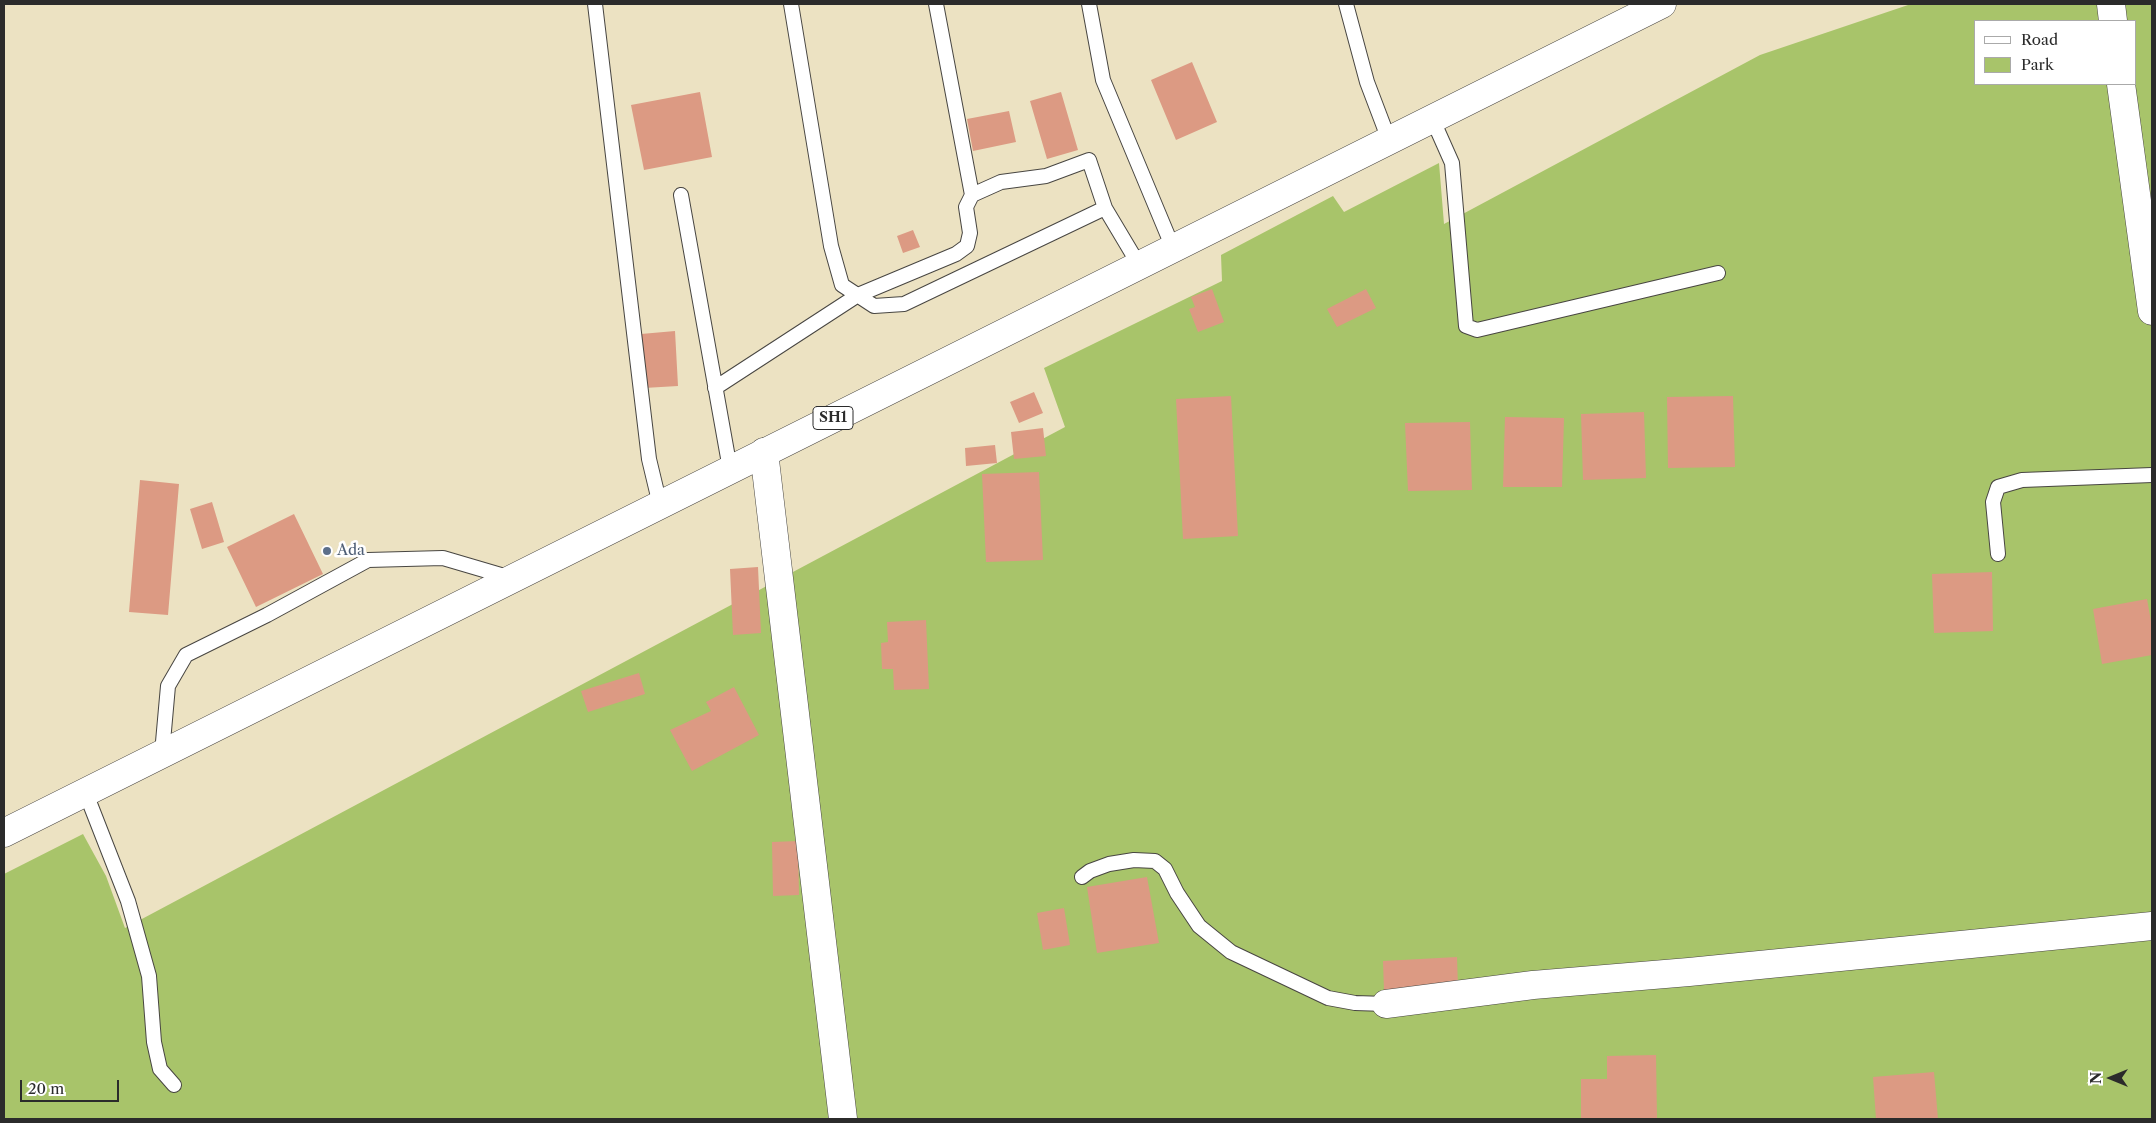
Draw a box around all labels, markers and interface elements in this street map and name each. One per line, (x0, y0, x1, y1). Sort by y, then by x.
legend (1974, 20, 2136, 85)
text: Road (2021, 30, 2058, 49)
text: Park (2021, 55, 2054, 74)
road number: SH1 (813, 406, 853, 429)
place label: Ada (337, 542, 365, 560)
marker: Ada (321, 545, 333, 557)
north arrow (2086, 1053, 2136, 1103)
scale bar (22, 1070, 121, 1102)
text: N (2087, 1072, 2105, 1084)
text: 20 m (28, 1079, 64, 1098)

